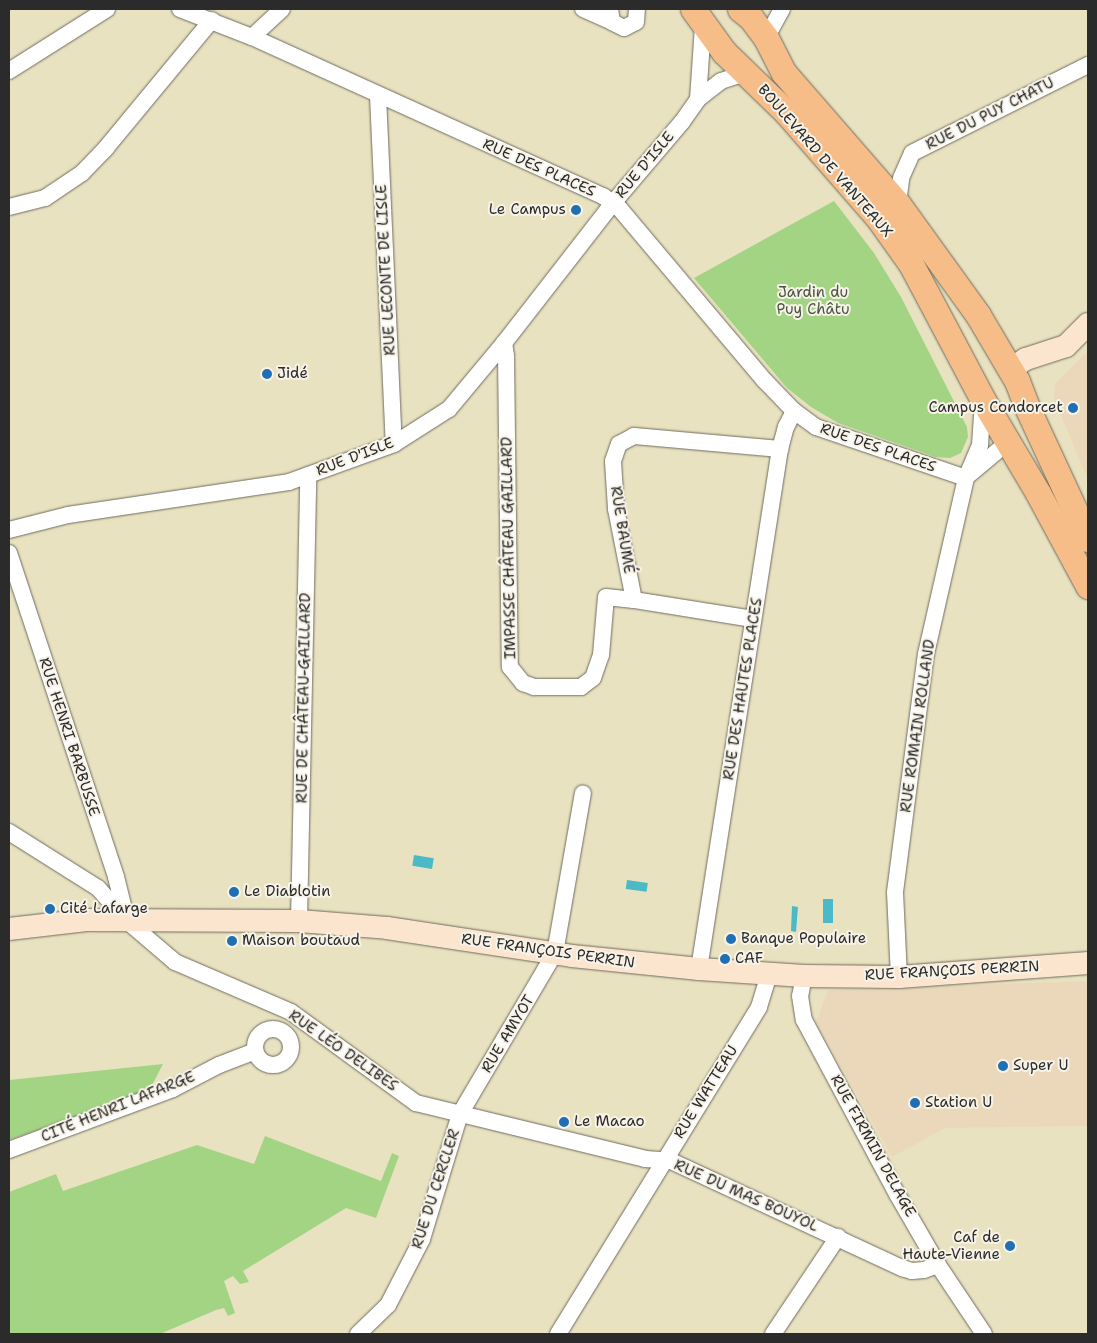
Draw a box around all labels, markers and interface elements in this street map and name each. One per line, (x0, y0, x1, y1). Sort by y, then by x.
street label: RUE DU PUY CHATU (923, 74, 1057, 154)
street label: BOULEVARD DE VANTEAUX (754, 81, 896, 241)
street label: RUE D'ISLE (612, 128, 678, 202)
street label: RUE DES PLACES (480, 135, 598, 201)
street label: RUE LECONTE DE LISLE (373, 184, 399, 356)
place label: Le Campus (489, 201, 566, 219)
marker: Le Campus (570, 204, 582, 216)
park label: Jardin du Puy Châtu (776, 283, 850, 318)
place label: Jidé (277, 365, 308, 383)
marker: Jidé (261, 368, 273, 380)
place label: Campus Condorcet (929, 399, 1063, 417)
marker: Campus Condorcet (1067, 402, 1079, 414)
street label: RUE DES PLACES (818, 420, 938, 476)
street label: RUE D'ISLE (314, 434, 396, 480)
street label: IMPASSE CHÂTEAU GAILLARD (498, 437, 520, 659)
street label: RUE BAUMÉ (606, 485, 638, 575)
street label: RUE DE CHÂTEAU-GAILLARD (293, 592, 315, 804)
street label: RUE DES HAUTES PLACES (720, 597, 766, 781)
street label: RUE ROMAIN ROLLAND (897, 638, 939, 814)
street label: RUE HENRI BARBUSSE (35, 655, 103, 819)
place label: Le Diablotin (244, 883, 330, 901)
marker: Le Diablotin (228, 886, 240, 898)
place label: Cité Lafarge (60, 900, 148, 918)
marker: Cité Lafarge (44, 903, 56, 915)
street label: RUE FRANÇOIS PERRIN (460, 930, 636, 972)
place label: Banque Populaire (741, 930, 866, 948)
place label: Maison boutaud (242, 932, 360, 950)
marker: Banque Populaire (725, 933, 737, 945)
marker: Maison boutaud (226, 935, 238, 947)
place label: CAF (735, 950, 763, 968)
marker: CAF (719, 953, 731, 965)
street label: RUE FRANÇOIS PERRIN (864, 957, 1040, 985)
street label: RUE AMYOT (478, 992, 538, 1076)
street label: RUE LÉO DELIBES (285, 1007, 401, 1095)
street label: RUE WATTEAU (670, 1042, 742, 1142)
place label: Super U (1013, 1057, 1068, 1075)
marker: Super U (997, 1060, 1009, 1072)
street label: CITÉ HENRI LAFARGE (38, 1068, 198, 1146)
street label: RUE FIRMIN DELAGE (826, 1072, 920, 1220)
place label: Station U (925, 1094, 992, 1112)
marker: Station U (909, 1097, 921, 1109)
place label: Le Macao (574, 1113, 645, 1131)
marker: Le Macao (558, 1116, 570, 1128)
street label: RUE DU CERCLER (408, 1127, 464, 1251)
street label: RUE DU MAS BOUYOL (671, 1156, 821, 1236)
place label: Caf de Haute-Vienne (903, 1228, 1000, 1263)
marker: Caf de Haute-Vienne (1004, 1240, 1016, 1252)

